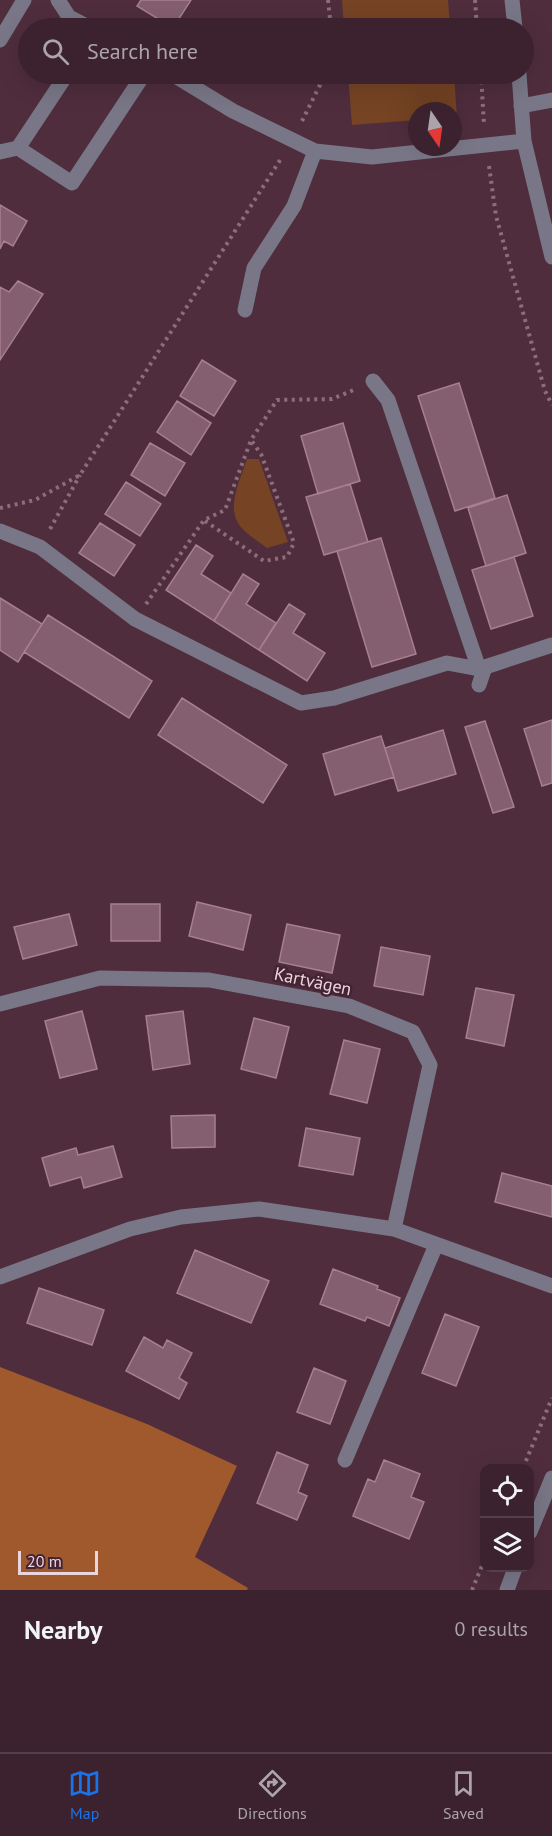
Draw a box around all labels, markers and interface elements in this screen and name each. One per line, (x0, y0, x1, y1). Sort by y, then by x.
search box (18, 18, 534, 84)
icon: search (39, 35, 72, 68)
text: Search here (87, 37, 198, 65)
north arrow (408, 102, 462, 156)
street label: Kartvägen (272, 962, 354, 1000)
map controls (480, 1464, 534, 1572)
button: locate (480, 1464, 534, 1518)
button: layers (480, 1518, 534, 1572)
scale bar (18, 1548, 98, 1576)
text: 20 m (27, 1551, 62, 1571)
text: Nearby (24, 1613, 102, 1646)
text: 0 results (455, 1616, 528, 1642)
tab: Map (68, 1767, 101, 1823)
tab: Directions (238, 1767, 307, 1823)
tab: Saved (443, 1767, 484, 1823)

